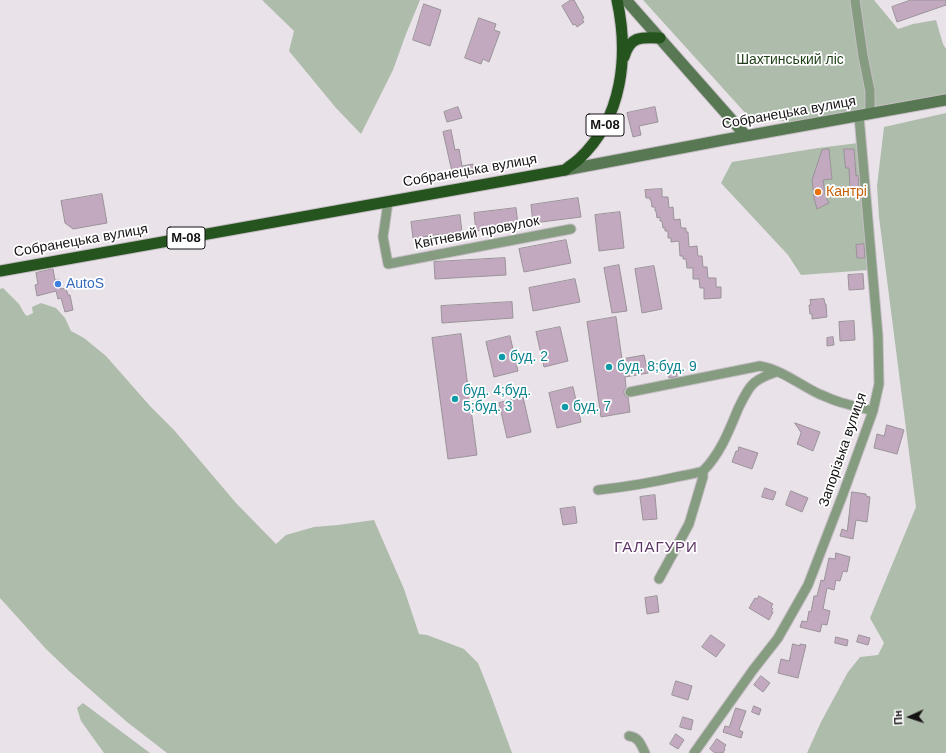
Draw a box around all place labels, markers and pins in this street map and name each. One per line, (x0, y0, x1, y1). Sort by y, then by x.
place label: Кантрі (826, 184, 867, 200)
marker: Кантрі (813, 187, 823, 197)
place label: AutoS (66, 276, 104, 292)
marker: AutoS (53, 279, 63, 289)
place label: буд. 2 (510, 349, 548, 365)
marker: буд. 2 (497, 352, 507, 362)
place label: буд. 8;буд. 9 (617, 359, 697, 375)
marker: буд. 8;буд. 9 (604, 362, 614, 372)
place label: буд. 4;буд. 5;буд. 3 (463, 383, 531, 416)
marker: буд. 4;буд. 5;буд. 3 (450, 394, 460, 404)
place label: буд. 7 (573, 399, 611, 415)
marker: буд. 7 (560, 402, 570, 412)

